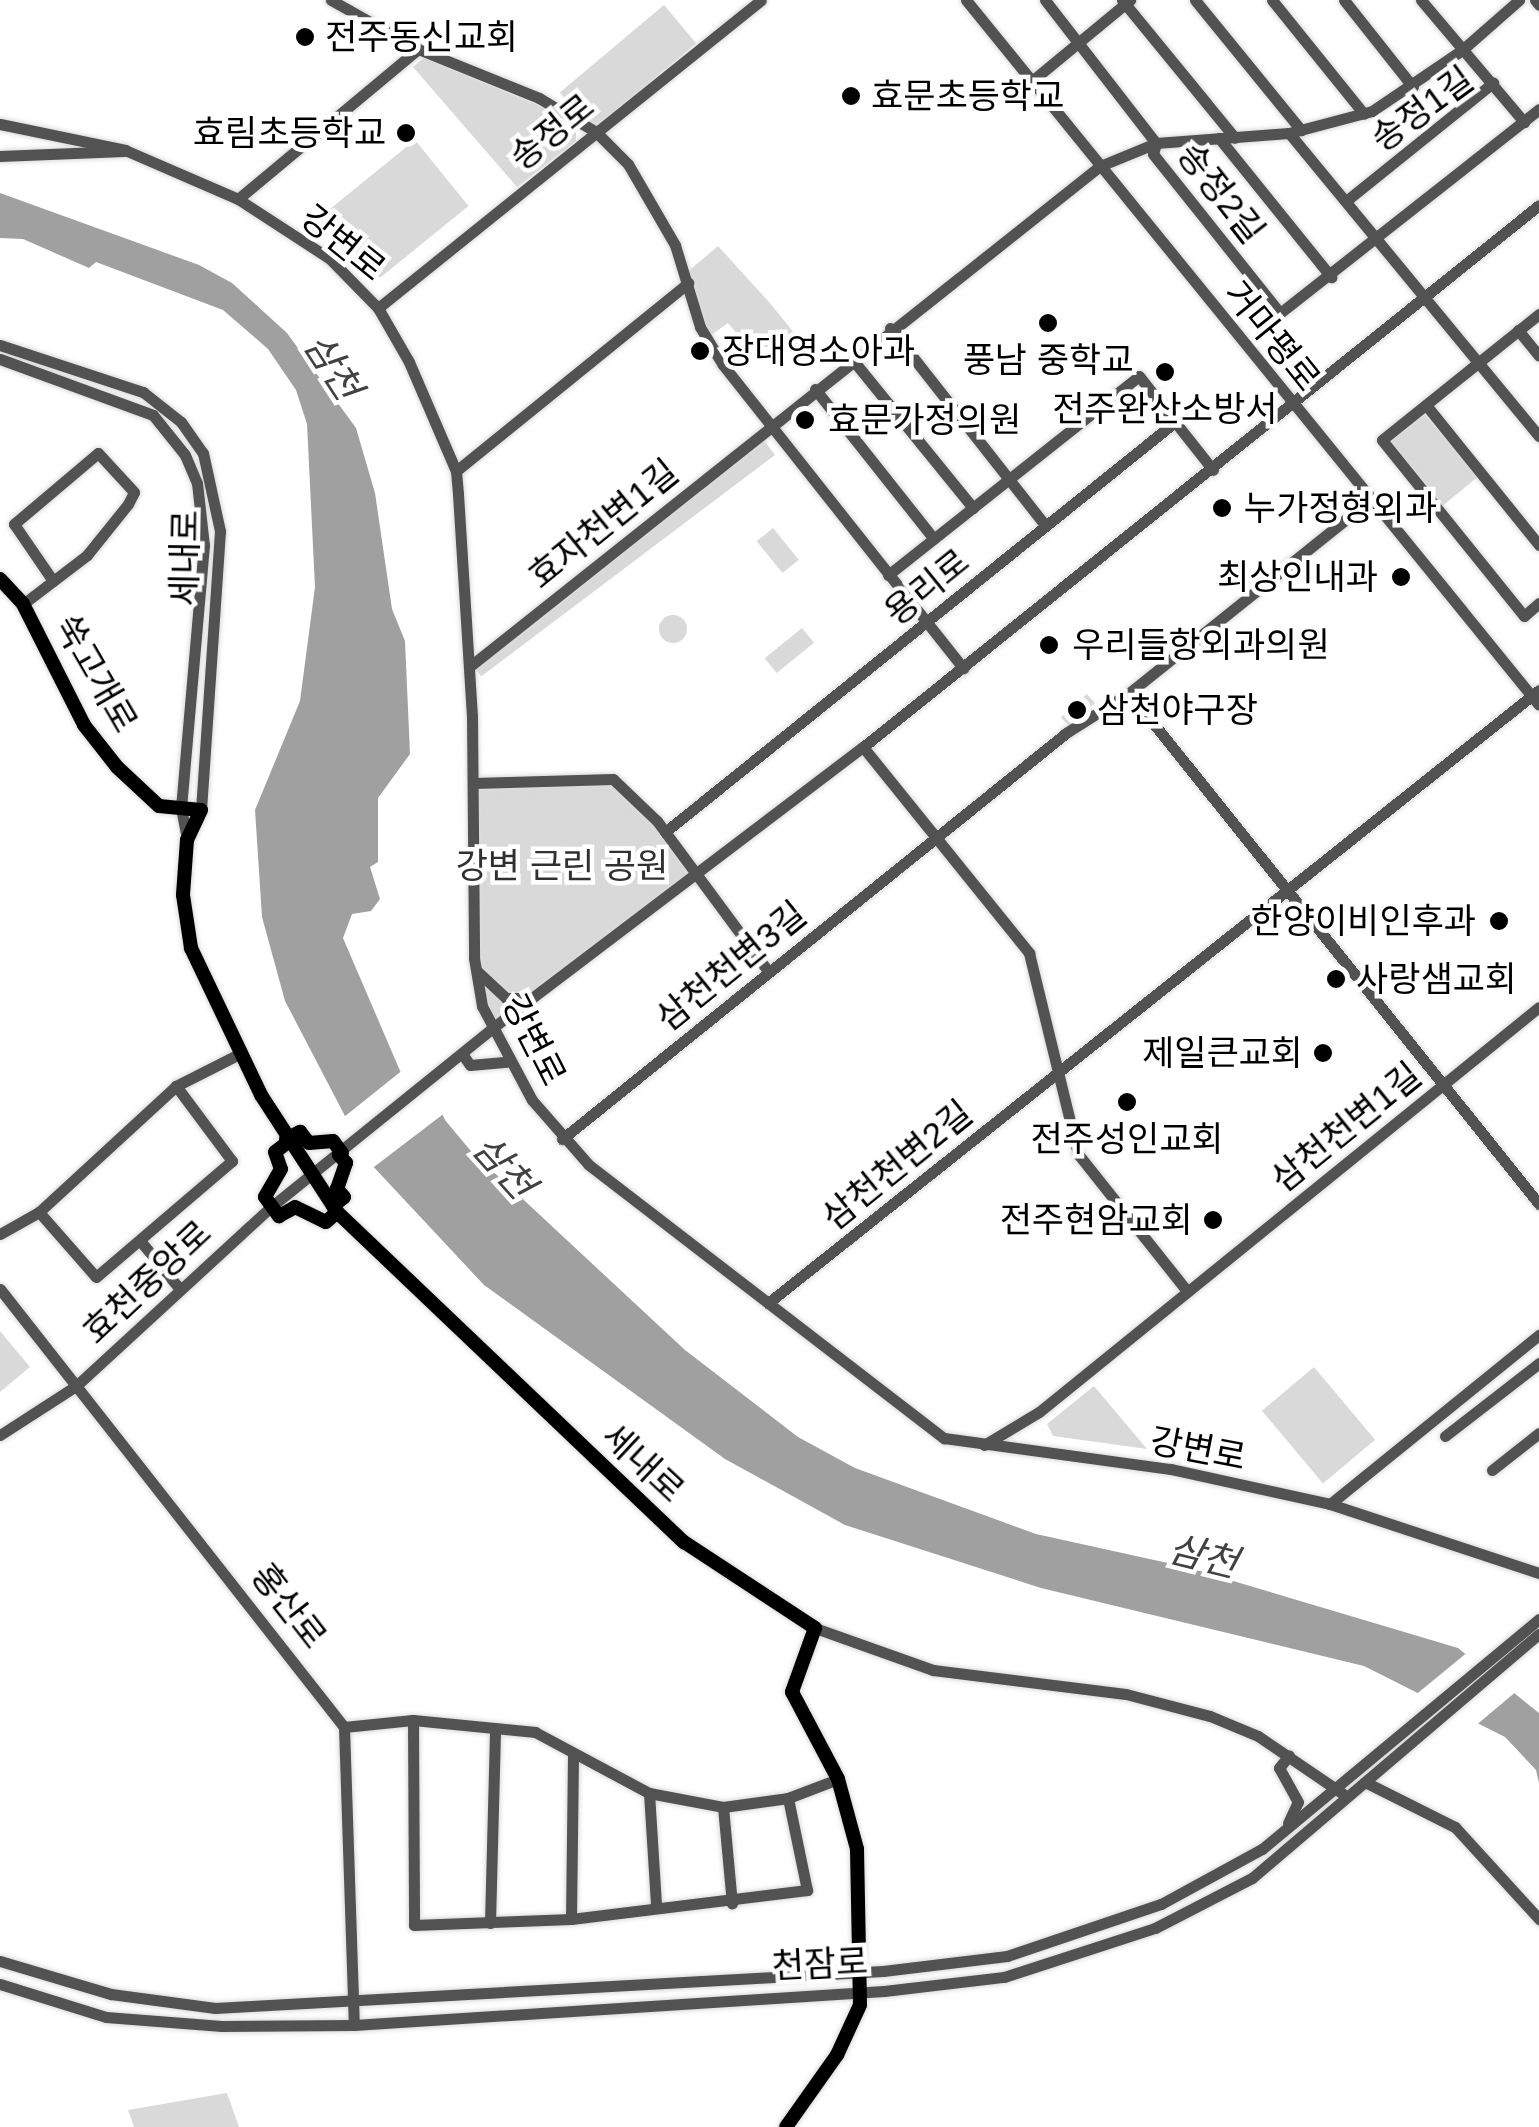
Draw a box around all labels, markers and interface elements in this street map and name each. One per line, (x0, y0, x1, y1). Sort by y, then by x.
place label: 전주동신교회 (325, 16, 518, 58)
marker: 전주동신교회 (294, 26, 316, 48)
street label: 송정1길 (1363, 58, 1481, 160)
place label: 효문초등학교 (871, 75, 1064, 117)
street label: 송정로 (501, 85, 603, 179)
marker: 효문초등학교 (840, 85, 862, 107)
place label: 효림초등학교 (193, 112, 386, 154)
marker: 효림초등학교 (395, 122, 417, 144)
street label: 송정2길 (1169, 134, 1273, 252)
street label: 강변로 (292, 196, 394, 290)
street label: 거마평로 (1215, 273, 1329, 399)
marker: 풍남 중학교 (1037, 312, 1059, 334)
water label: 삼천 (294, 325, 370, 409)
place label: 장대영소아과 (722, 330, 915, 372)
marker: 장대영소아과 (687, 338, 713, 364)
place label: 풍남 중학교 (963, 339, 1133, 381)
marker: 전주완산소방서 (1154, 361, 1176, 383)
place label: 전주완산소방서 (1052, 388, 1278, 430)
place label: 효문가정의원 (828, 399, 1021, 441)
marker: 효문가정의원 (792, 407, 818, 433)
street label: 효자천변1길 (520, 451, 686, 597)
place label: 누가정형외과 (1244, 487, 1437, 529)
marker: 누가정형외과 (1209, 495, 1235, 521)
street label: 세내로 (163, 509, 207, 607)
street label: 용리로 (876, 540, 978, 634)
place label: 최상인내과 (1217, 556, 1378, 598)
marker: 최상인내과 (1388, 564, 1414, 590)
street label: 쑥고개로 (46, 608, 146, 740)
place label: 우리들항외과의원 (1072, 624, 1330, 666)
marker: 우리들항외과의원 (1036, 632, 1062, 658)
place label: 삼천야구장 (1097, 689, 1258, 731)
marker: 삼천야구장 (1066, 699, 1088, 721)
park label: 강변 근린 공원 (456, 845, 668, 887)
street label: 삼천천변3길 (648, 893, 814, 1039)
place label: 한양이비인후과 (1251, 900, 1476, 942)
marker: 한양이비인후과 (1486, 908, 1512, 934)
place label: 사랑샘교회 (1356, 958, 1517, 1000)
marker: 사랑샘교회 (1325, 968, 1347, 990)
street label: 강변로 (493, 987, 575, 1093)
place label: 제일큰교회 (1142, 1032, 1303, 1074)
marker: 제일큰교회 (1312, 1042, 1334, 1064)
street label: 삼천천변1길 (1263, 1054, 1429, 1200)
marker: 전주성인교회 (1116, 1091, 1138, 1113)
street label: 삼천천변2길 (814, 1092, 980, 1238)
place label: 전주성인교회 (1030, 1118, 1224, 1160)
water label: 삼천 (463, 1126, 543, 1208)
place label: 전주현암교회 (1000, 1199, 1193, 1241)
marker: 전주현암교회 (1202, 1209, 1224, 1231)
street label: 효천중앙로 (74, 1212, 220, 1352)
street label: 세내로 (593, 1415, 693, 1511)
street label: 강변로 (1147, 1419, 1249, 1479)
water label: 삼천 (1164, 1526, 1242, 1588)
street label: 홍산로 (243, 1555, 335, 1657)
street label: 천잠로 (771, 1941, 869, 1987)

